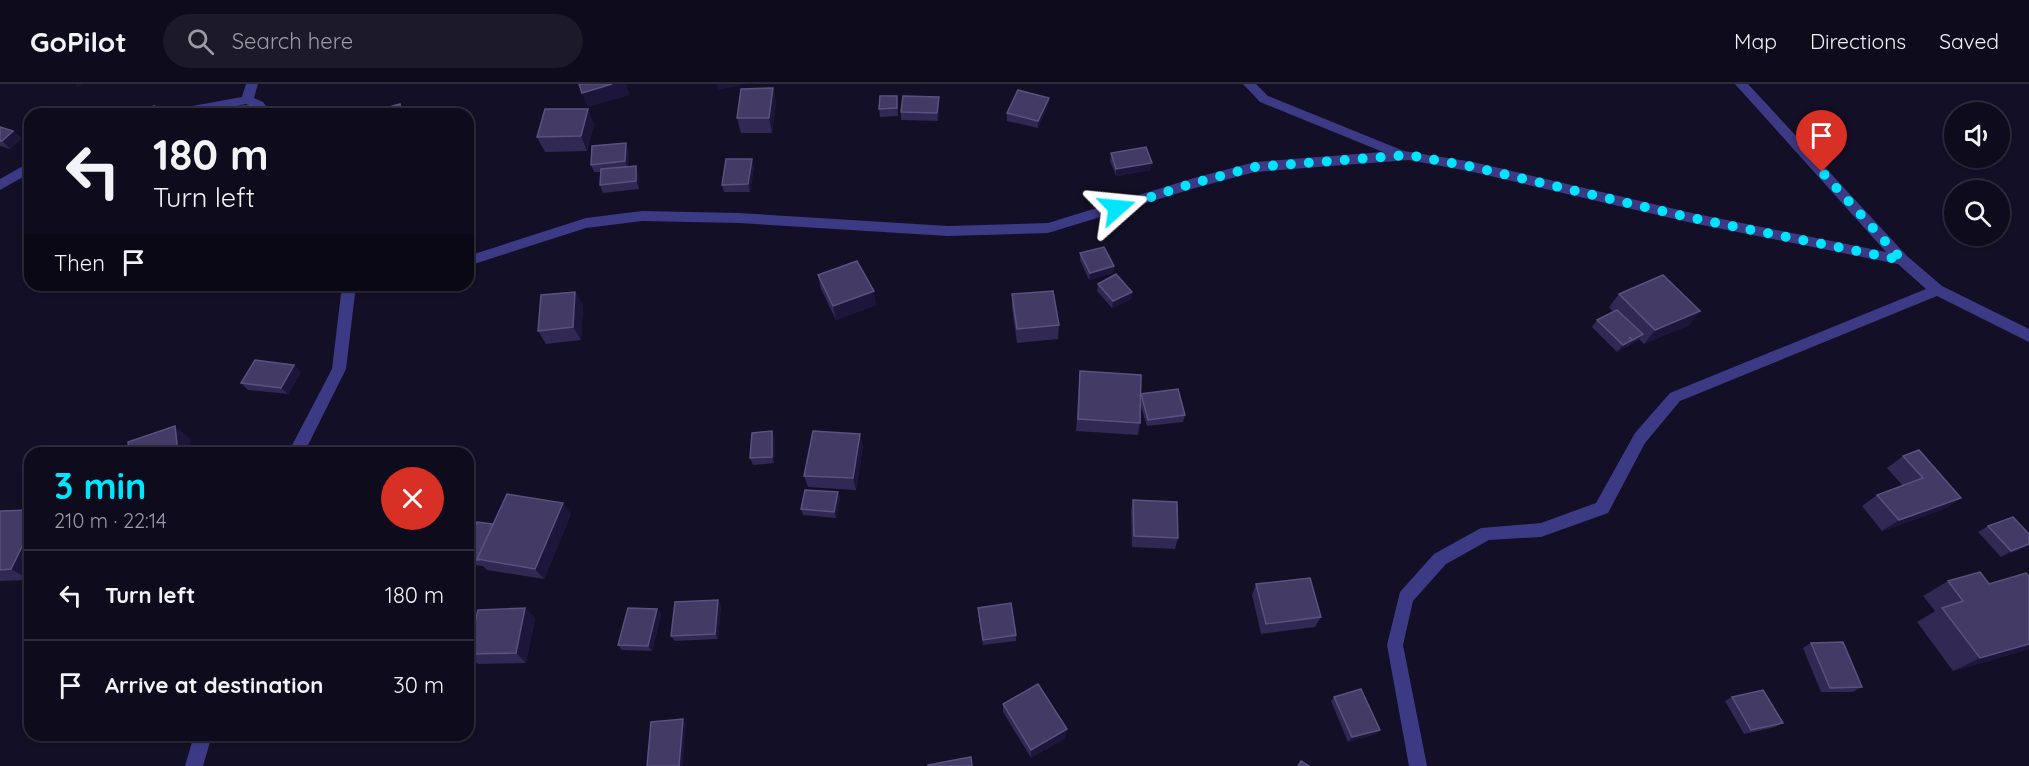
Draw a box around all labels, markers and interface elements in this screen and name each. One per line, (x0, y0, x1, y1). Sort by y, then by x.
search box (163, 14, 583, 68)
text: GoPilot (30, 24, 127, 59)
icon: search (184, 25, 217, 58)
text: Search here (232, 27, 353, 55)
text: Map (1734, 28, 1777, 54)
text: Directions (1810, 28, 1906, 54)
text: Saved (1939, 28, 1999, 54)
map controls (1944, 102, 2010, 246)
button: sound (1944, 102, 2010, 168)
pin (1796, 110, 1847, 172)
icon: arrive (1805, 119, 1838, 152)
text: 180 m (153, 128, 269, 181)
icon: left (54, 132, 132, 210)
position arrow (1085, 176, 1149, 240)
text: Turn left (153, 180, 255, 214)
button: search (1944, 180, 2010, 246)
icon: arrive (117, 246, 150, 279)
text: Then (54, 249, 105, 277)
text: 3 min (54, 463, 147, 508)
button: close (381, 467, 444, 530)
text: 210 m · 22:14 (54, 508, 166, 533)
icon: left (54, 579, 87, 612)
text: Turn left (105, 581, 195, 609)
text: 180 m (385, 581, 444, 609)
icon: arrive (54, 669, 87, 702)
text: Arrive at destination (105, 671, 323, 699)
text: 30 m (393, 671, 444, 699)

